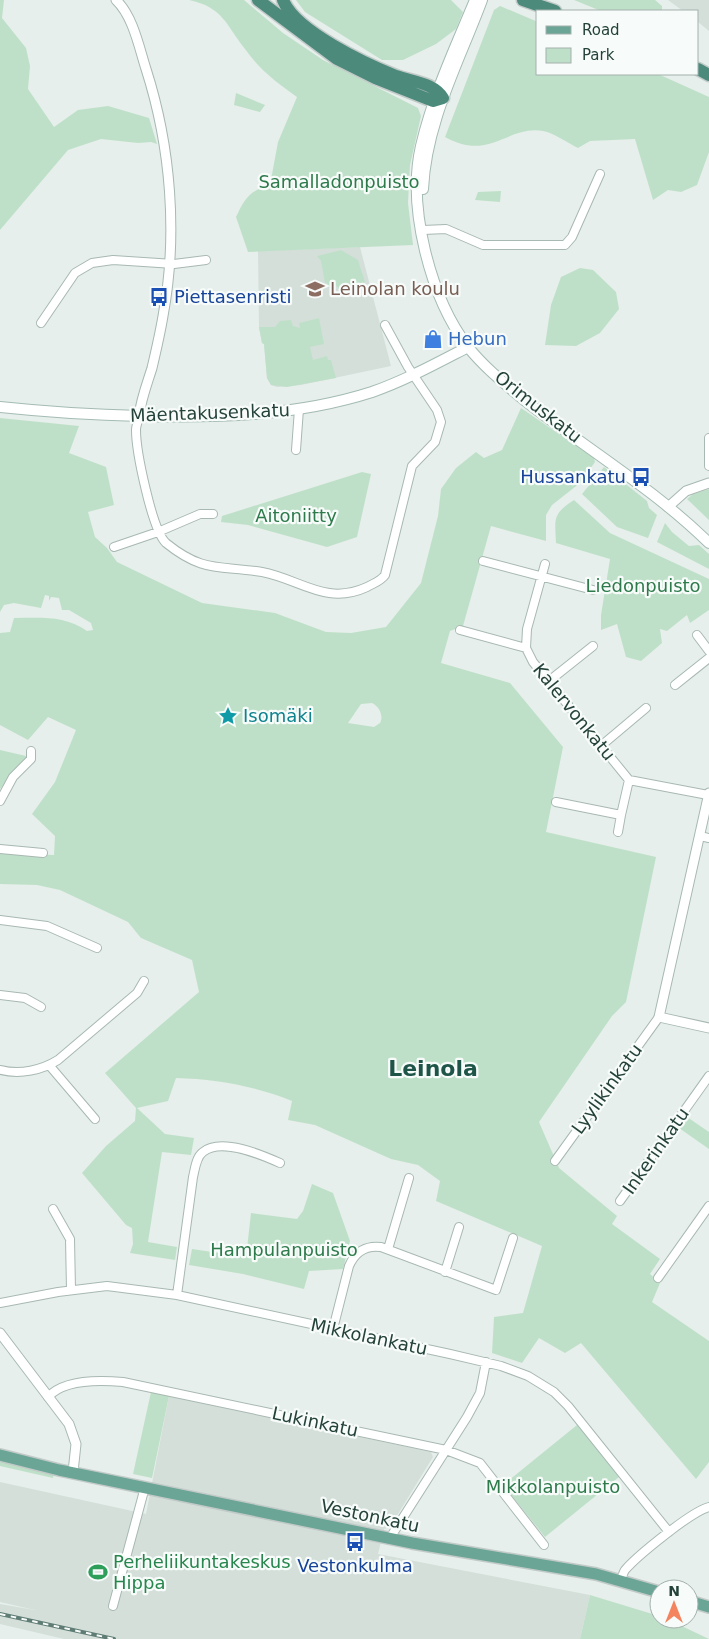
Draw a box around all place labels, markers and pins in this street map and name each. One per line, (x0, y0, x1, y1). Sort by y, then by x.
school or university icon: Leinolan koulu (304, 278, 326, 300)
place label: Leinolan koulu (330, 278, 460, 299)
bus stop icon: Piettasenristi (148, 286, 170, 308)
place label: Piettasenristi (174, 286, 291, 307)
shop icon: Hebun (422, 328, 444, 350)
place label: Hebun (448, 328, 507, 349)
place label: Hussankatu (520, 466, 626, 487)
bus stop icon: Hussankatu (630, 466, 652, 488)
place icon: Isomäki (217, 705, 239, 727)
place label: Isomäki (243, 705, 313, 726)
bus stop icon: Vestonkulma (344, 1531, 366, 1553)
place label: Perheliikuntakeskus Hippa (113, 1551, 291, 1593)
place label: Vestonkulma (297, 1555, 413, 1576)
sports icon: Perheliikuntakeskus Hippa (87, 1561, 109, 1583)

